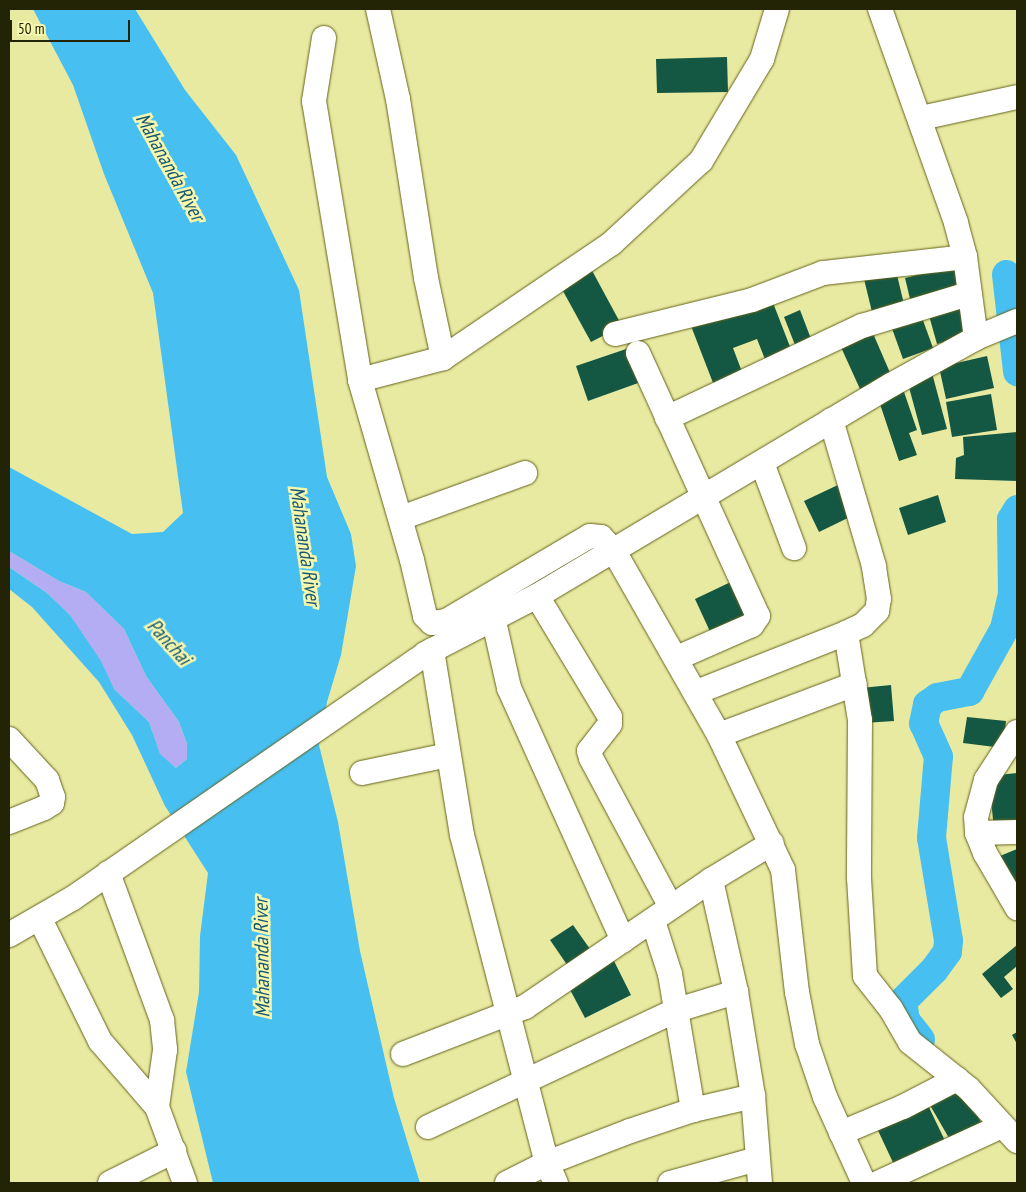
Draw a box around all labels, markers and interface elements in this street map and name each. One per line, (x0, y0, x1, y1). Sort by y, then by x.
scale bar (12, 10, 132, 42)
text: 50 m (18, 19, 44, 38)
water label: Mahananda River (131, 109, 209, 225)
water label: Mahananda River (285, 485, 325, 607)
water label: Panchai (142, 614, 196, 670)
water label: Mahananda River (249, 898, 275, 1018)

